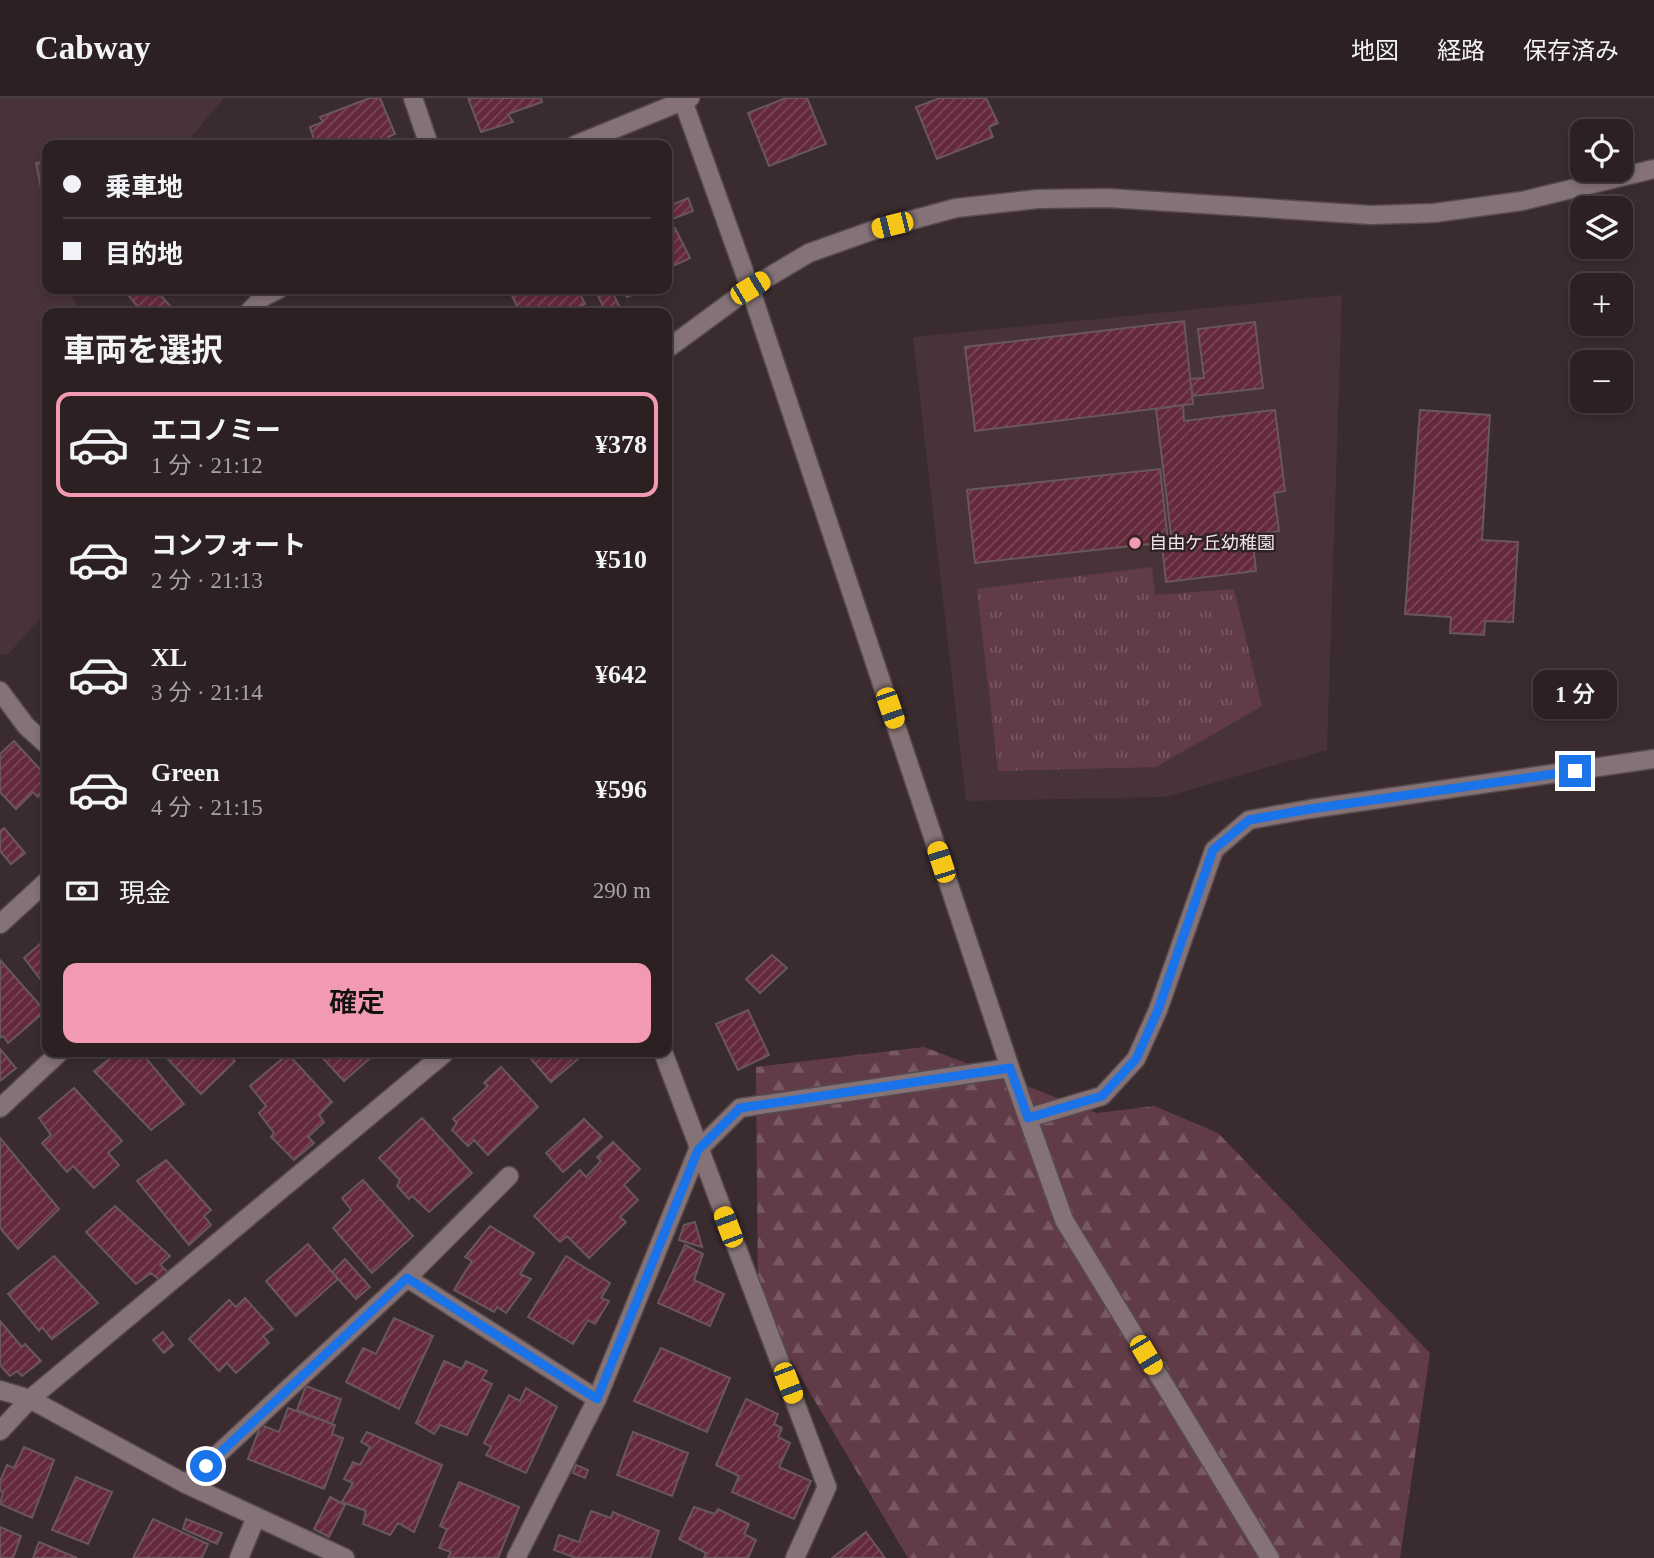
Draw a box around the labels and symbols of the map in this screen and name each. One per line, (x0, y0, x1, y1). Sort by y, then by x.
car (870, 210, 915, 240)
car (727, 268, 774, 308)
place label: 自由ケ丘幼稚園 (1149, 533, 1275, 553)
marker: 自由ケ丘幼稚園 (1127, 535, 1143, 551)
callout: 1 分 (1533, 670, 1617, 718)
car (874, 685, 907, 731)
route end (1559, 755, 1591, 787)
car (925, 839, 958, 885)
car (711, 1204, 746, 1250)
car (1127, 1332, 1166, 1378)
car (771, 1360, 806, 1406)
route start (190, 1450, 222, 1482)

